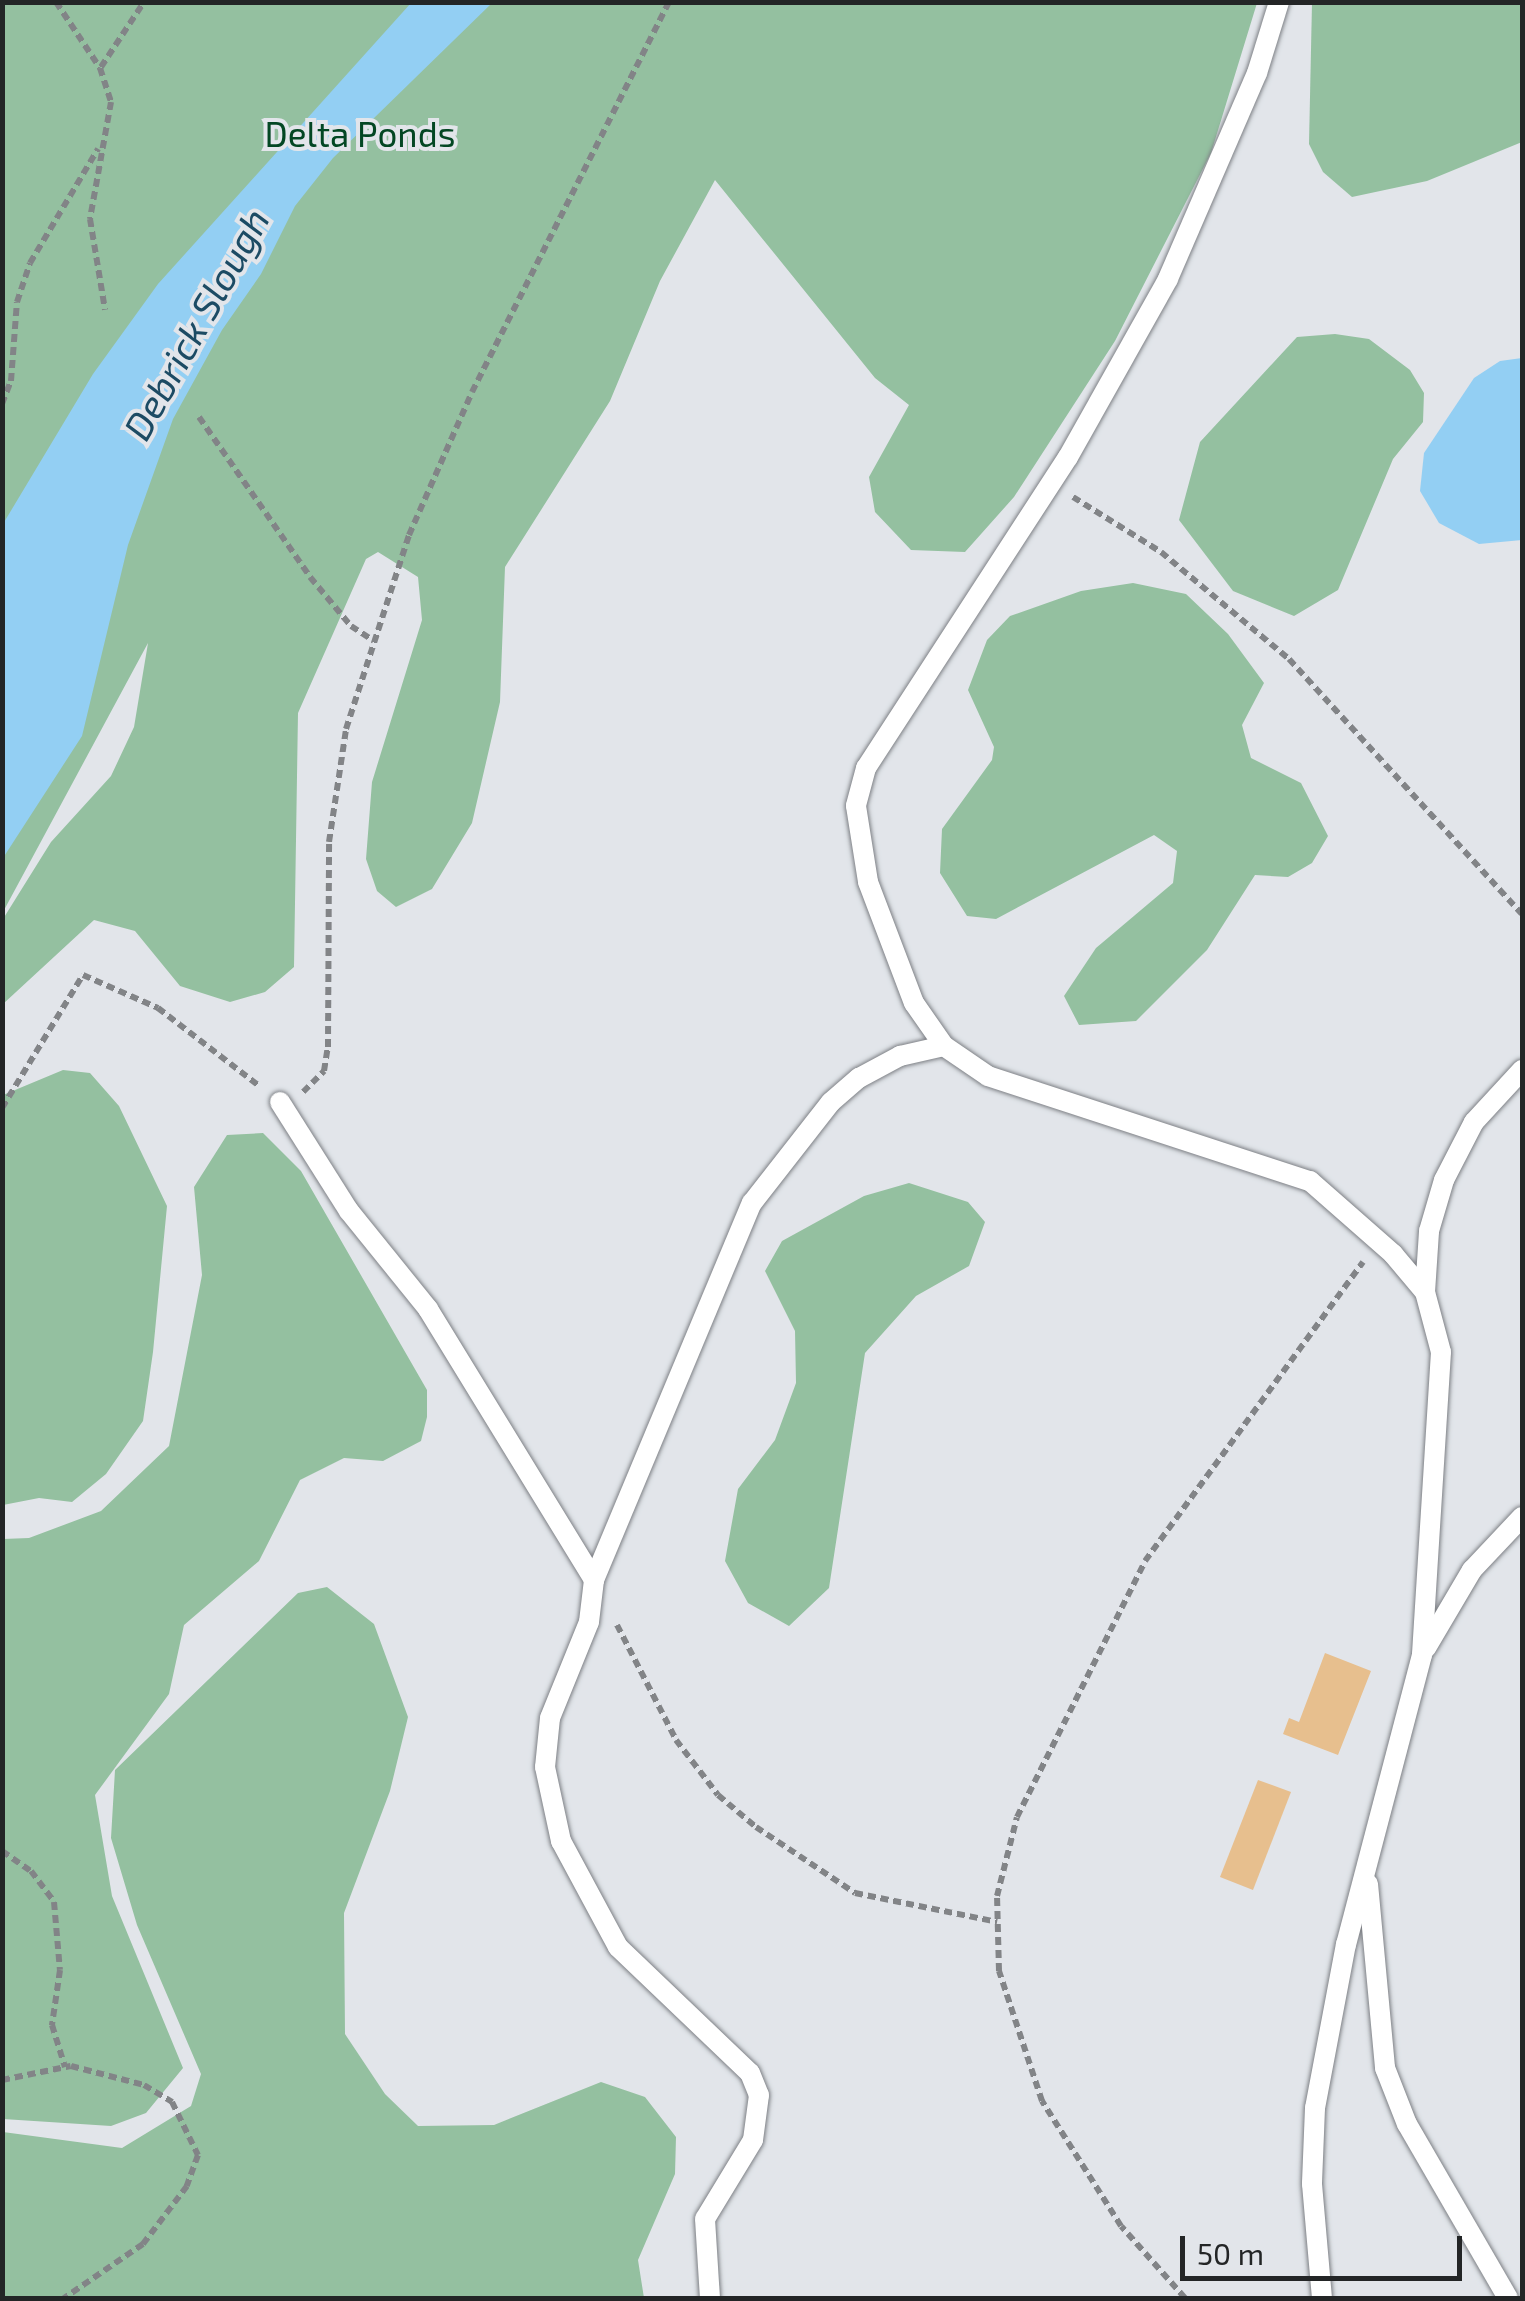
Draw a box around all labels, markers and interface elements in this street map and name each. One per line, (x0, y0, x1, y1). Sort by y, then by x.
park label: Delta Ponds (264, 112, 456, 154)
water label: Debrick Slough (114, 200, 278, 448)
scale bar (1185, 2216, 1468, 2278)
text: 50 m (1197, 2235, 1264, 2271)

